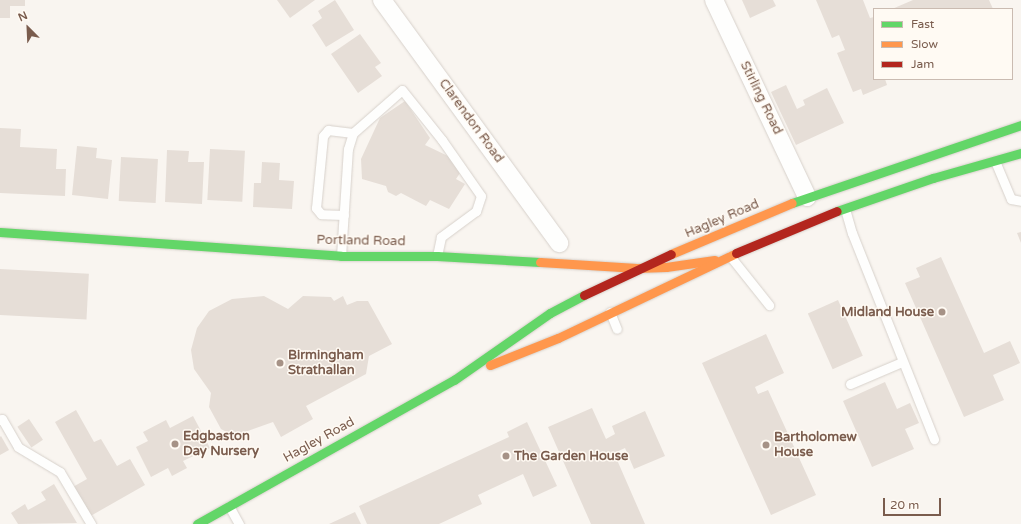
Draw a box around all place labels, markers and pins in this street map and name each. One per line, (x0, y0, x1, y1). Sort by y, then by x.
place label: Midland House (841, 304, 934, 320)
marker: Midland House (937, 307, 947, 317)
place label: Birmingham Strathallan (288, 348, 364, 379)
marker: Birmingham Strathallan (275, 358, 285, 368)
place label: Edgbaston Day Nursery (183, 429, 259, 460)
place label: Bartholomew House (774, 430, 857, 461)
marker: Edgbaston Day Nursery (170, 439, 180, 449)
marker: Bartholomew House (761, 440, 771, 450)
place label: The Garden House (514, 448, 628, 464)
marker: The Garden House (501, 451, 511, 461)

